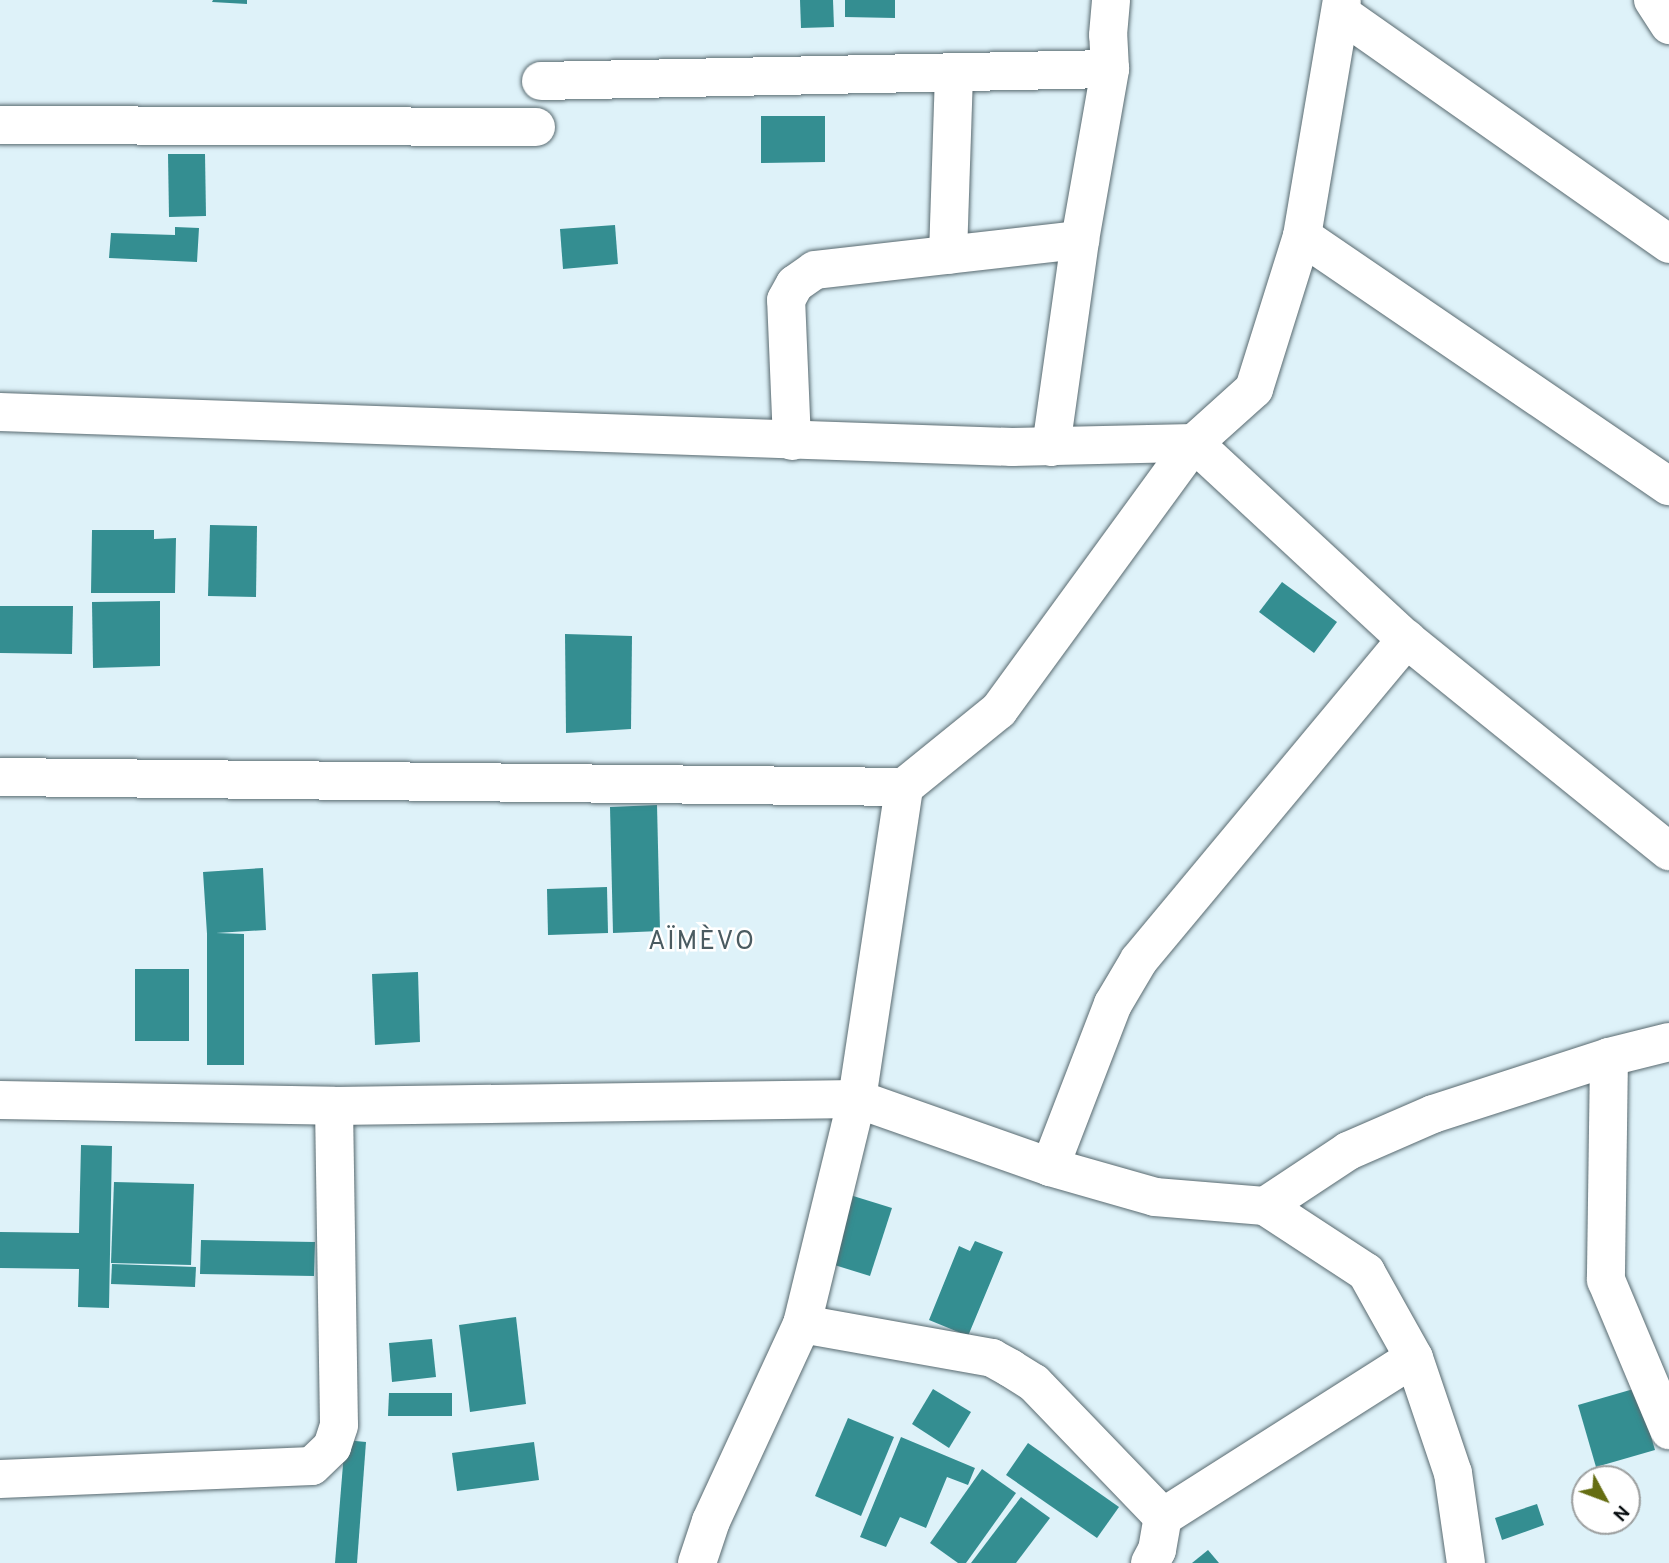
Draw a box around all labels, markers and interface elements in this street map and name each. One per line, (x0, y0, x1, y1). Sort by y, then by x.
district label: AÏMÈVO (649, 927, 755, 959)
north arrow (1571, 1465, 1641, 1535)
text: N (1607, 1499, 1634, 1525)

